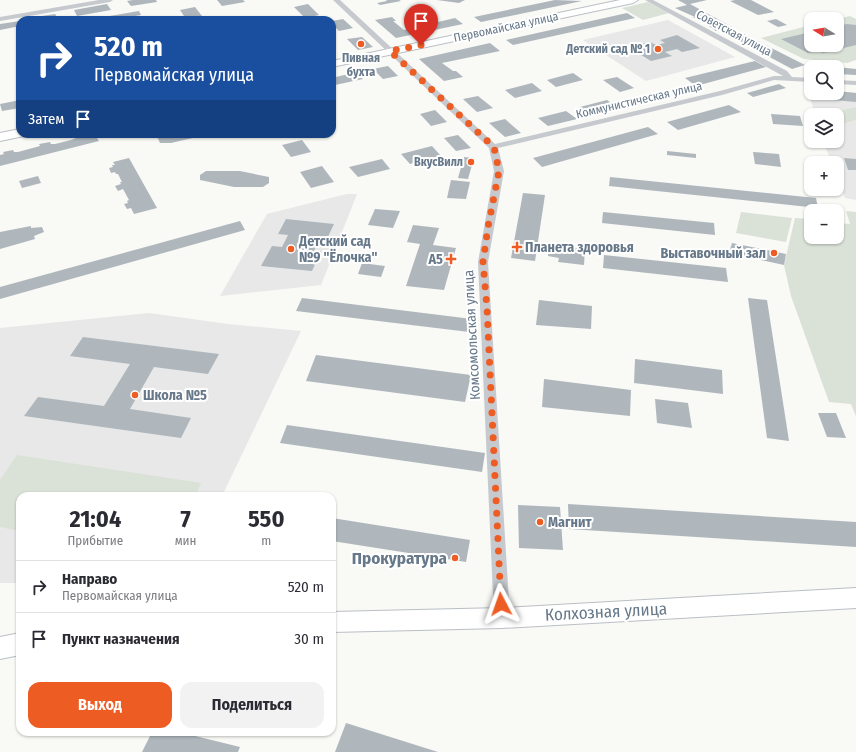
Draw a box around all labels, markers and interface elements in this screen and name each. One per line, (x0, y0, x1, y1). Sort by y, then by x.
pin (404, 4, 438, 45)
street label: Советская улица (694, 7, 774, 59)
street label: Первомайская улица (452, 9, 560, 45)
icon: arrive (410, 10, 432, 32)
north arrow (804, 12, 844, 52)
map controls (804, 12, 844, 244)
text: 520 m (94, 30, 163, 63)
icon: right (28, 32, 80, 84)
marker: Пивная бухта (356, 39, 366, 49)
place label: Детский сад № 1 (565, 42, 650, 56)
marker: Детский сад № 1 (653, 44, 663, 54)
place label: Пивная бухта (342, 51, 380, 79)
button: search (804, 60, 844, 100)
text: Первомайская улица (94, 64, 254, 86)
street label: Коммунистическая улица (575, 79, 703, 121)
icon: arrive (72, 108, 94, 130)
button: layers (804, 108, 844, 148)
text: Затем (28, 110, 64, 128)
place label: ВкусВилл (414, 155, 463, 169)
button: + (804, 156, 844, 196)
marker: ВкусВилл (466, 157, 476, 167)
button: − (804, 204, 844, 244)
place label: Детский сад №9 "Ёлочка" (298, 233, 377, 266)
place label: Планета здоровья (525, 239, 634, 256)
marker: Планета здоровья (512, 242, 522, 252)
marker: Детский сад №9 "Ёлочка" (286, 244, 296, 254)
place label: Выставочный зал (660, 245, 766, 262)
marker: Выставочный зал (769, 248, 779, 258)
place label: А5 (428, 251, 443, 268)
marker: А5 (446, 254, 456, 264)
street label: Комсомольская улица (460, 269, 484, 400)
place label: Школа №5 (143, 387, 207, 404)
marker: Школа №5 (130, 390, 140, 400)
text: 21:04 (69, 505, 121, 533)
text: 7 (180, 505, 191, 533)
text: 550 (248, 505, 285, 533)
place label: Магнит (548, 514, 592, 531)
marker: Магнит (535, 517, 545, 527)
text: Прибытие (67, 533, 123, 548)
text: мин (175, 533, 197, 548)
text: m (261, 533, 271, 548)
place label: Прокуратура (352, 548, 448, 569)
marker: Прокуратура (450, 553, 460, 563)
text: Направо (62, 570, 117, 588)
icon: right (28, 576, 50, 598)
text: 520 m (288, 578, 324, 596)
position arrow (480, 583, 522, 625)
text: Первомайская улица (62, 588, 178, 603)
street label: Колхозная улица (544, 598, 668, 626)
icon: arrive (28, 628, 50, 650)
text: Пункт назначения (62, 630, 180, 648)
text: 30 m (294, 630, 324, 648)
button: Выход (28, 682, 172, 728)
button: Поделиться (180, 682, 324, 728)

